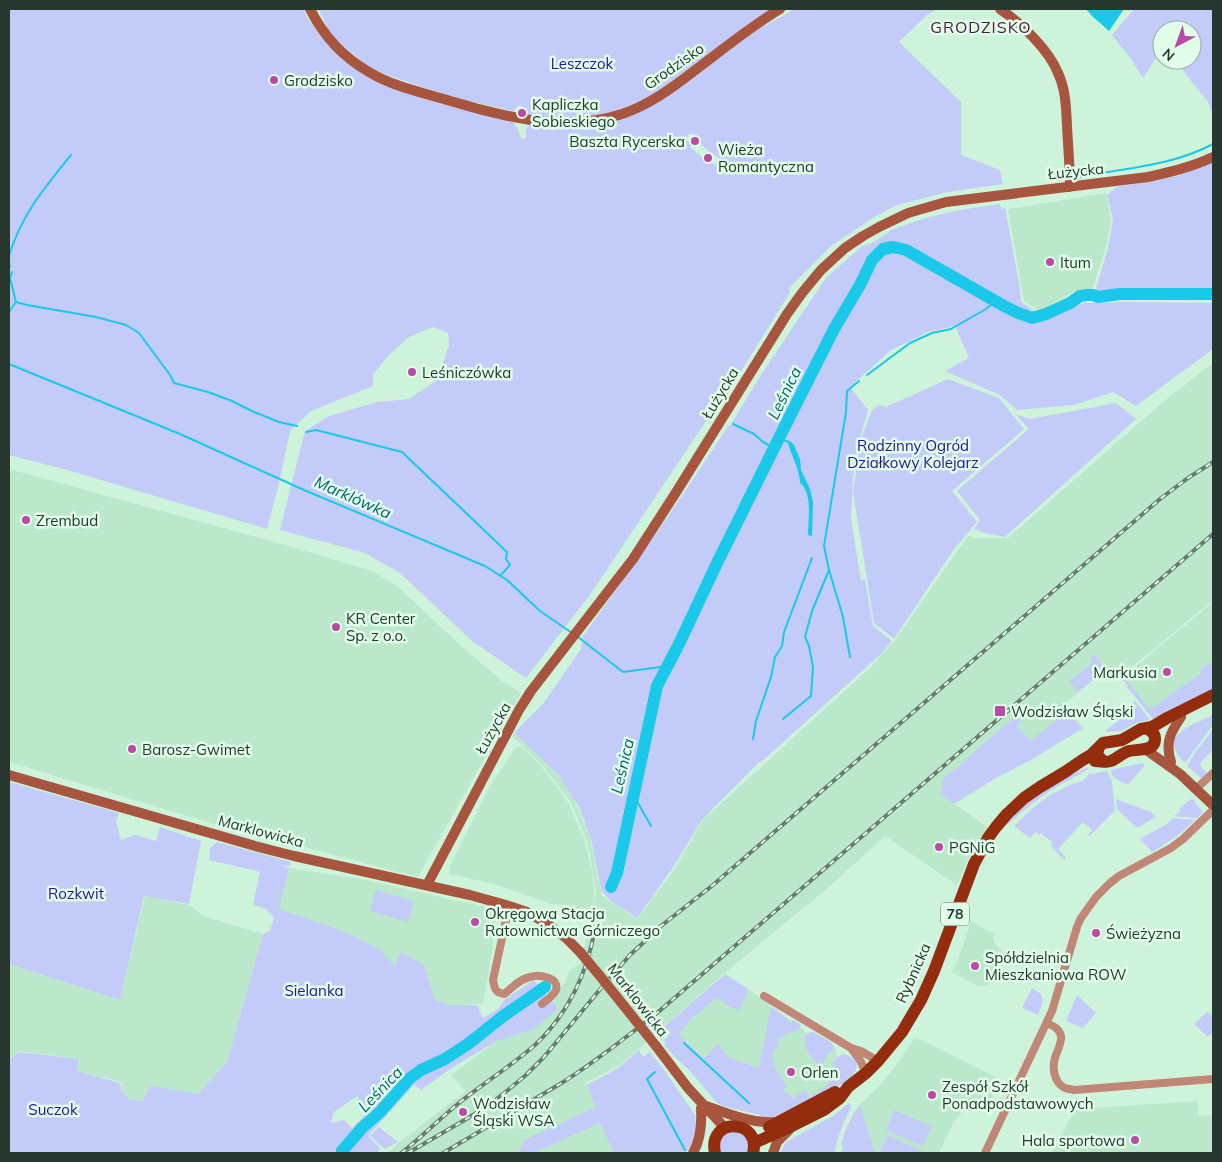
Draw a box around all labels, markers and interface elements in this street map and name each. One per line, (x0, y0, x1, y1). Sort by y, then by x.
district label: GRODZISKO (930, 17, 1032, 37)
north arrow (1152, 20, 1202, 70)
street label: Grodzisko (640, 38, 708, 94)
text: N (1159, 45, 1178, 65)
park label: Leszczok (551, 54, 614, 73)
place label: Grodzisko (284, 71, 353, 90)
marker: Grodzisko (268, 74, 280, 86)
place label: Kapliczka Sobieskiego (532, 95, 615, 131)
marker: Kapliczka Sobieskiego (516, 107, 528, 119)
place label: Baszta Rycerska (569, 132, 685, 151)
marker: Baszta Rycerska (689, 135, 701, 147)
place label: Wieża Romantyczna (718, 140, 814, 176)
marker: Wieża Romantyczna (702, 152, 714, 164)
street label: Łużycka (1046, 159, 1105, 183)
place label: Itum (1060, 253, 1091, 272)
marker: Itum (1044, 256, 1056, 268)
place label: Leśniczówka (422, 363, 511, 382)
water label: Leśnica (763, 363, 805, 423)
street label: Łużycka (697, 364, 743, 423)
marker: Leśniczówka (406, 366, 418, 378)
park label: Rodzinny Ogród Działkowy Kolejarz (847, 436, 979, 472)
water label: Marklówka (312, 471, 395, 523)
place label: Zrembud (36, 511, 98, 530)
marker: Zrembud (20, 514, 32, 526)
place label: KR Center Sp. z o.o. (346, 609, 416, 645)
marker: KR Center Sp. z o.o. (330, 621, 342, 633)
place label: Markusia (1093, 663, 1157, 682)
marker: Markusia (1161, 666, 1173, 678)
street label: Łużycka (471, 699, 515, 758)
place label: Wodzisław Śląski (1011, 702, 1133, 721)
marker: Wodzisław Śląski (993, 704, 1007, 718)
water label: Leśnica (606, 736, 638, 795)
place label: Barosz-Gwimet (142, 740, 250, 759)
marker: Barosz-Gwimet (126, 743, 138, 755)
street label: Marklowicka (216, 810, 306, 852)
place label: PGNiG (949, 838, 995, 857)
marker: PGNiG (933, 841, 945, 853)
park label: Rozkwit (48, 884, 104, 903)
road number: 78 (941, 902, 969, 926)
place label: Okręgowa Stacja Ratownictwa Górniczego (485, 904, 660, 940)
marker: Okręgowa Stacja Ratownictwa Górniczego (469, 916, 481, 928)
place label: Świeżyzna (1106, 924, 1181, 943)
marker: Świeżyzna (1090, 927, 1102, 939)
street label: Rybnicka (891, 940, 935, 1006)
place label: Spółdzielnia Mieszkaniowa ROW (985, 948, 1127, 984)
street label: Marklowicka (604, 960, 672, 1040)
marker: Spółdzielnia Mieszkaniowa ROW (969, 960, 981, 972)
park label: Sielanka (284, 981, 344, 1000)
water label: Leśnica (353, 1062, 407, 1116)
place label: Orlen (801, 1063, 839, 1082)
marker: Orlen (785, 1066, 797, 1078)
place label: Zespół Szkół Ponadpodstawowych (942, 1077, 1094, 1113)
marker: Zespół Szkół Ponadpodstawowych (926, 1089, 938, 1101)
place label: Wodzisław Śląski WSA (473, 1094, 554, 1130)
park label: Suczok (28, 1100, 78, 1119)
marker: Wodzisław Śląski WSA (457, 1106, 469, 1118)
place label: Hala sportowa (1022, 1131, 1125, 1150)
marker: Hala sportowa (1129, 1134, 1141, 1146)

